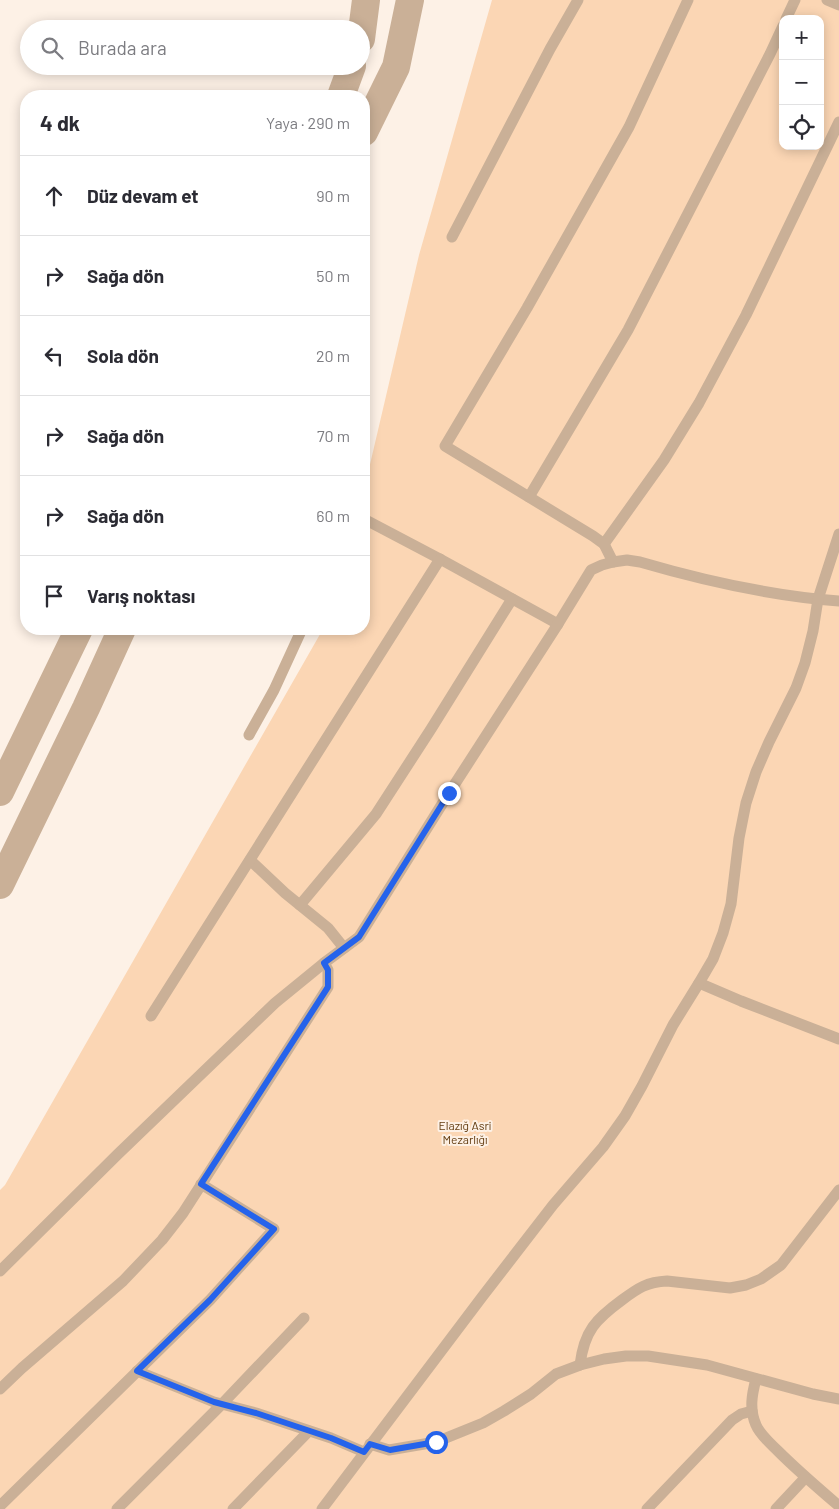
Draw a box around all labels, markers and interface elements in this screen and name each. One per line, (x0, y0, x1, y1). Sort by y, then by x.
map controls (779, 15, 824, 150)
button: + (779, 15, 824, 60)
search box (20, 20, 370, 75)
icon: search (38, 34, 66, 62)
text: Burada ara (78, 36, 167, 59)
button: − (779, 60, 824, 105)
button: locate (779, 105, 824, 150)
text: 4 dk (40, 110, 80, 135)
text: Yaya · 290 m (266, 113, 350, 132)
icon: ahead (40, 182, 68, 210)
text: Düz devam et (87, 184, 199, 207)
text: 90 m (316, 186, 350, 205)
icon: right (40, 262, 68, 290)
text: Sağa dön (87, 264, 164, 287)
text: 50 m (316, 266, 350, 285)
icon: left (40, 342, 68, 370)
text: Sola dön (87, 344, 159, 367)
text: 20 m (316, 346, 350, 365)
icon: right (40, 422, 68, 450)
text: Sağa dön (87, 424, 164, 447)
text: 70 m (317, 426, 350, 445)
icon: right (40, 502, 68, 530)
text: Sağa dön (87, 504, 164, 527)
text: 60 m (316, 506, 350, 525)
icon: arrive (40, 582, 68, 610)
text: Varış noktası (87, 584, 195, 607)
route end (438, 782, 461, 805)
park label: Elazığ Asri Mezarlığı (439, 1118, 491, 1146)
route start (425, 1431, 448, 1454)

